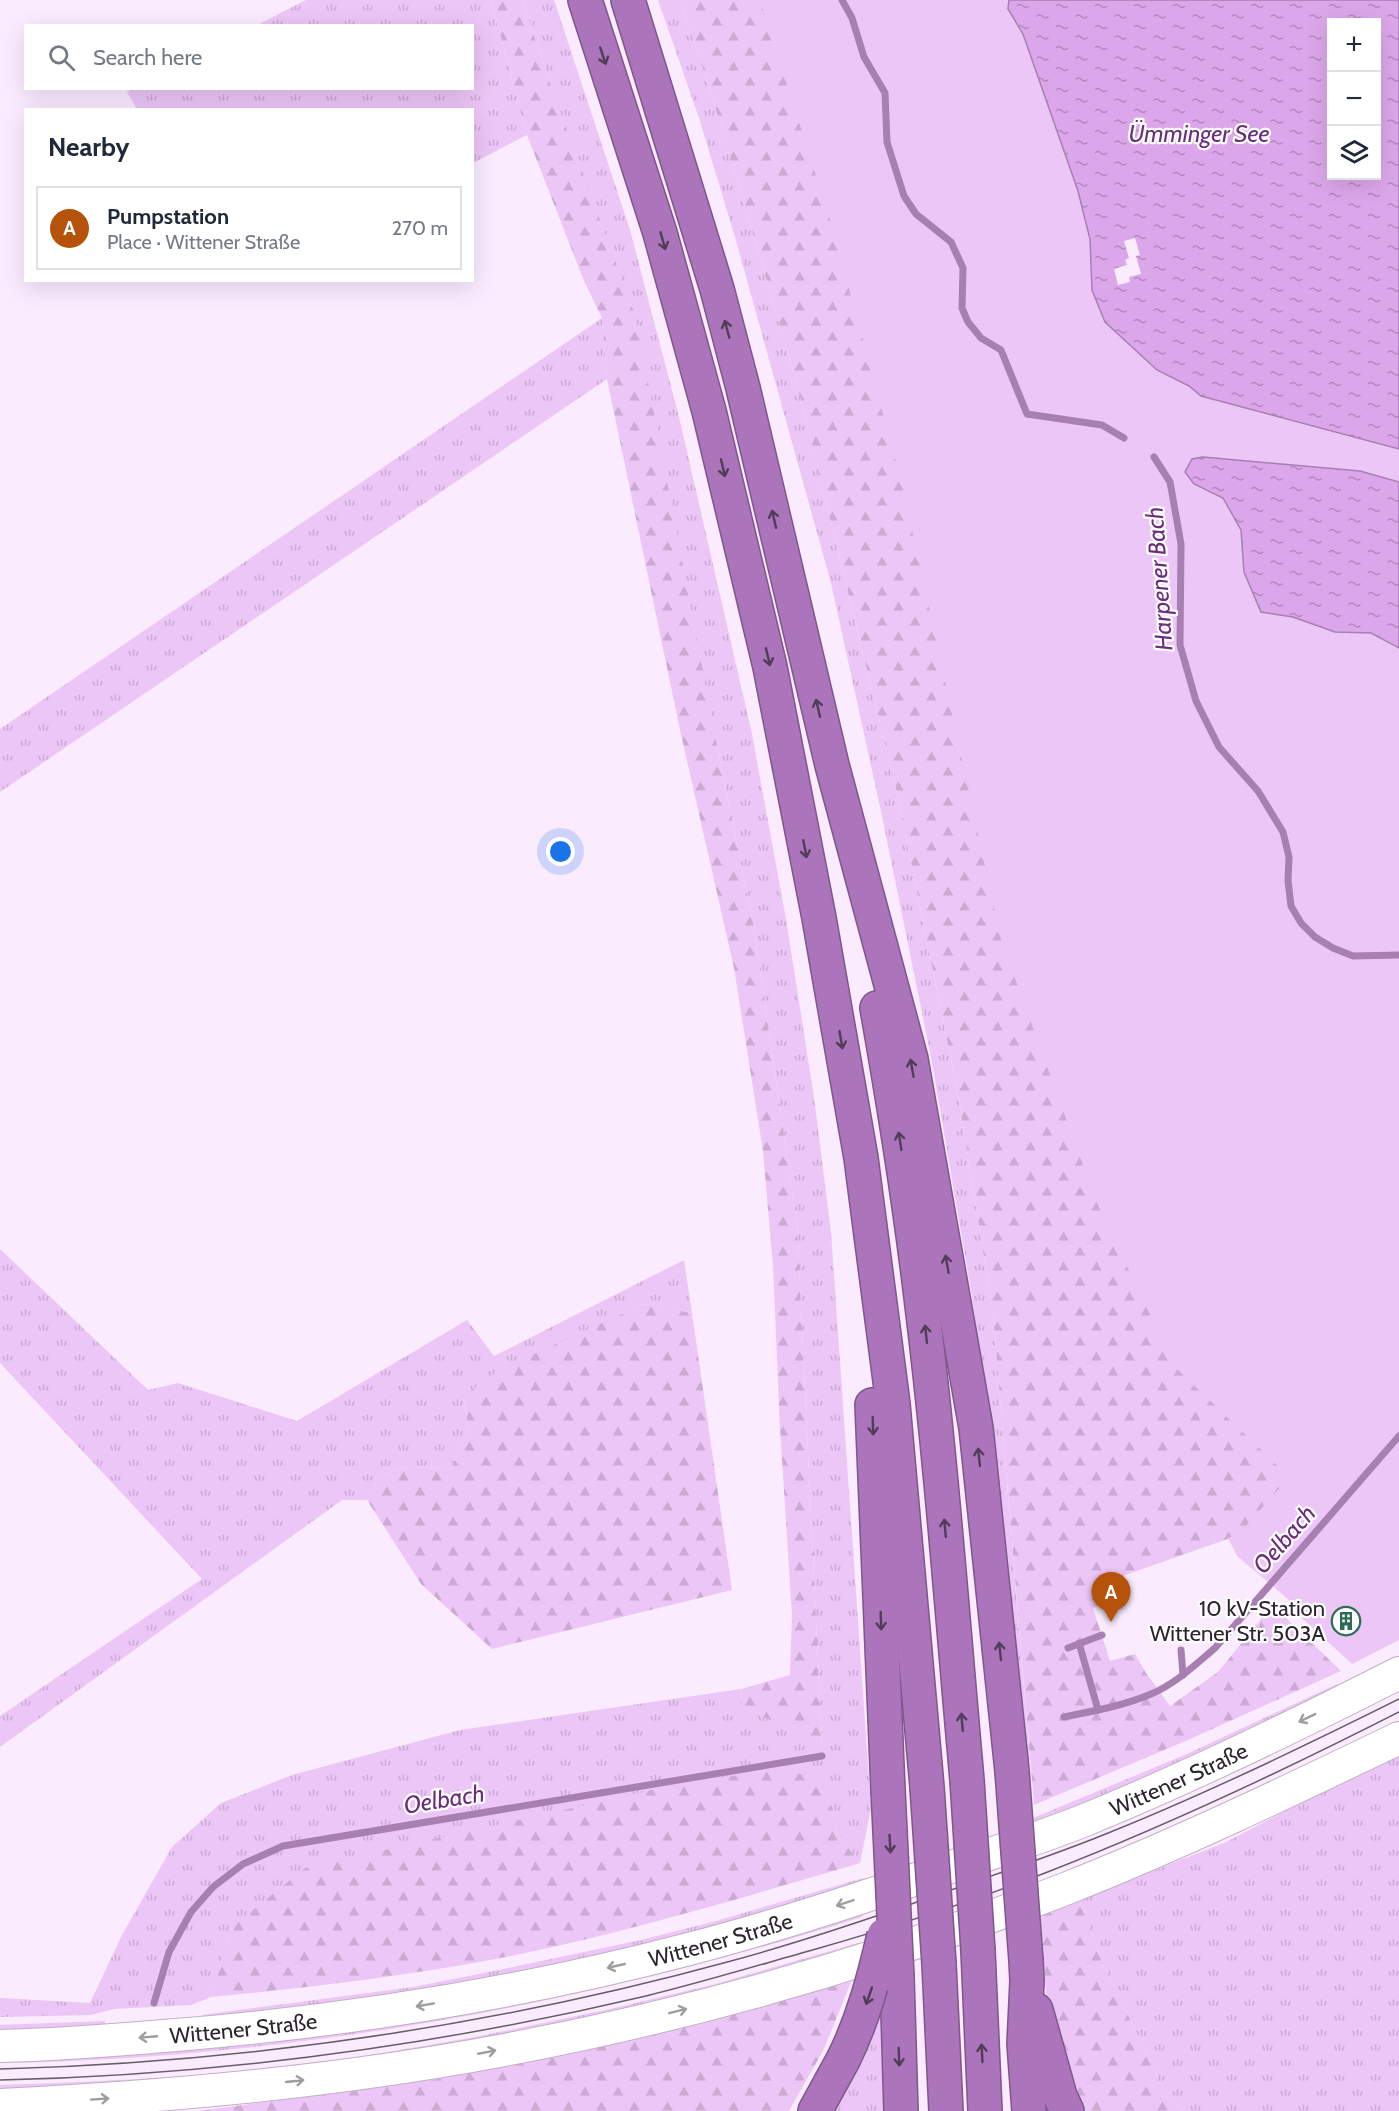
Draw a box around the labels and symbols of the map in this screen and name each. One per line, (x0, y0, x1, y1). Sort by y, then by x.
one-way arrow (599, 46, 610, 65)
water label: Ümminger See (1129, 119, 1269, 148)
one-way arrow (657, 231, 669, 250)
one-way arrow (721, 320, 733, 339)
one-way arrow (717, 458, 729, 477)
water label: Harpener Bach (1140, 506, 1178, 652)
one-way arrow (767, 509, 779, 528)
one-way arrow (762, 647, 774, 666)
one-way arrow (812, 699, 824, 718)
your location (546, 837, 575, 866)
one-way arrow (800, 838, 811, 858)
one-way arrow (835, 1030, 846, 1050)
one-way arrow (907, 1059, 918, 1079)
one-way arrow (894, 1131, 905, 1151)
one-way arrow (941, 1255, 952, 1275)
one-way arrow (920, 1324, 931, 1344)
one-way arrow (867, 1415, 878, 1435)
one-way arrow (973, 1447, 984, 1467)
water label: Oelbach (1246, 1499, 1322, 1579)
one-way arrow (939, 1518, 950, 1538)
pin: A (1092, 1572, 1130, 1622)
place label: 10 kV-Station Wittener Str. 503A (1150, 1595, 1325, 1647)
building icon: 10 kV-Station Wittener Str. 503A (1330, 1605, 1362, 1637)
one-way arrow (875, 1610, 886, 1630)
one-way arrow (994, 1641, 1005, 1661)
one-way arrow (956, 1713, 967, 1733)
one-way arrow (1298, 1713, 1316, 1725)
street label: Wittener Straße (1106, 1736, 1252, 1822)
water label: Oelbach (402, 1778, 486, 1820)
one-way arrow (885, 1834, 896, 1854)
one-way arrow (836, 1898, 855, 1909)
street label: Wittener Straße (646, 1907, 796, 1972)
one-way arrow (607, 1961, 626, 1972)
one-way arrow (863, 1986, 874, 2005)
one-way arrow (416, 1999, 435, 2010)
one-way arrow (668, 2005, 687, 2017)
street label: Wittener Straße (169, 2007, 319, 2049)
one-way arrow (139, 2032, 159, 2043)
one-way arrow (977, 2043, 988, 2063)
one-way arrow (477, 2046, 497, 2057)
one-way arrow (893, 2046, 905, 2066)
one-way arrow (284, 2075, 304, 2086)
one-way arrow (90, 2093, 110, 2104)

